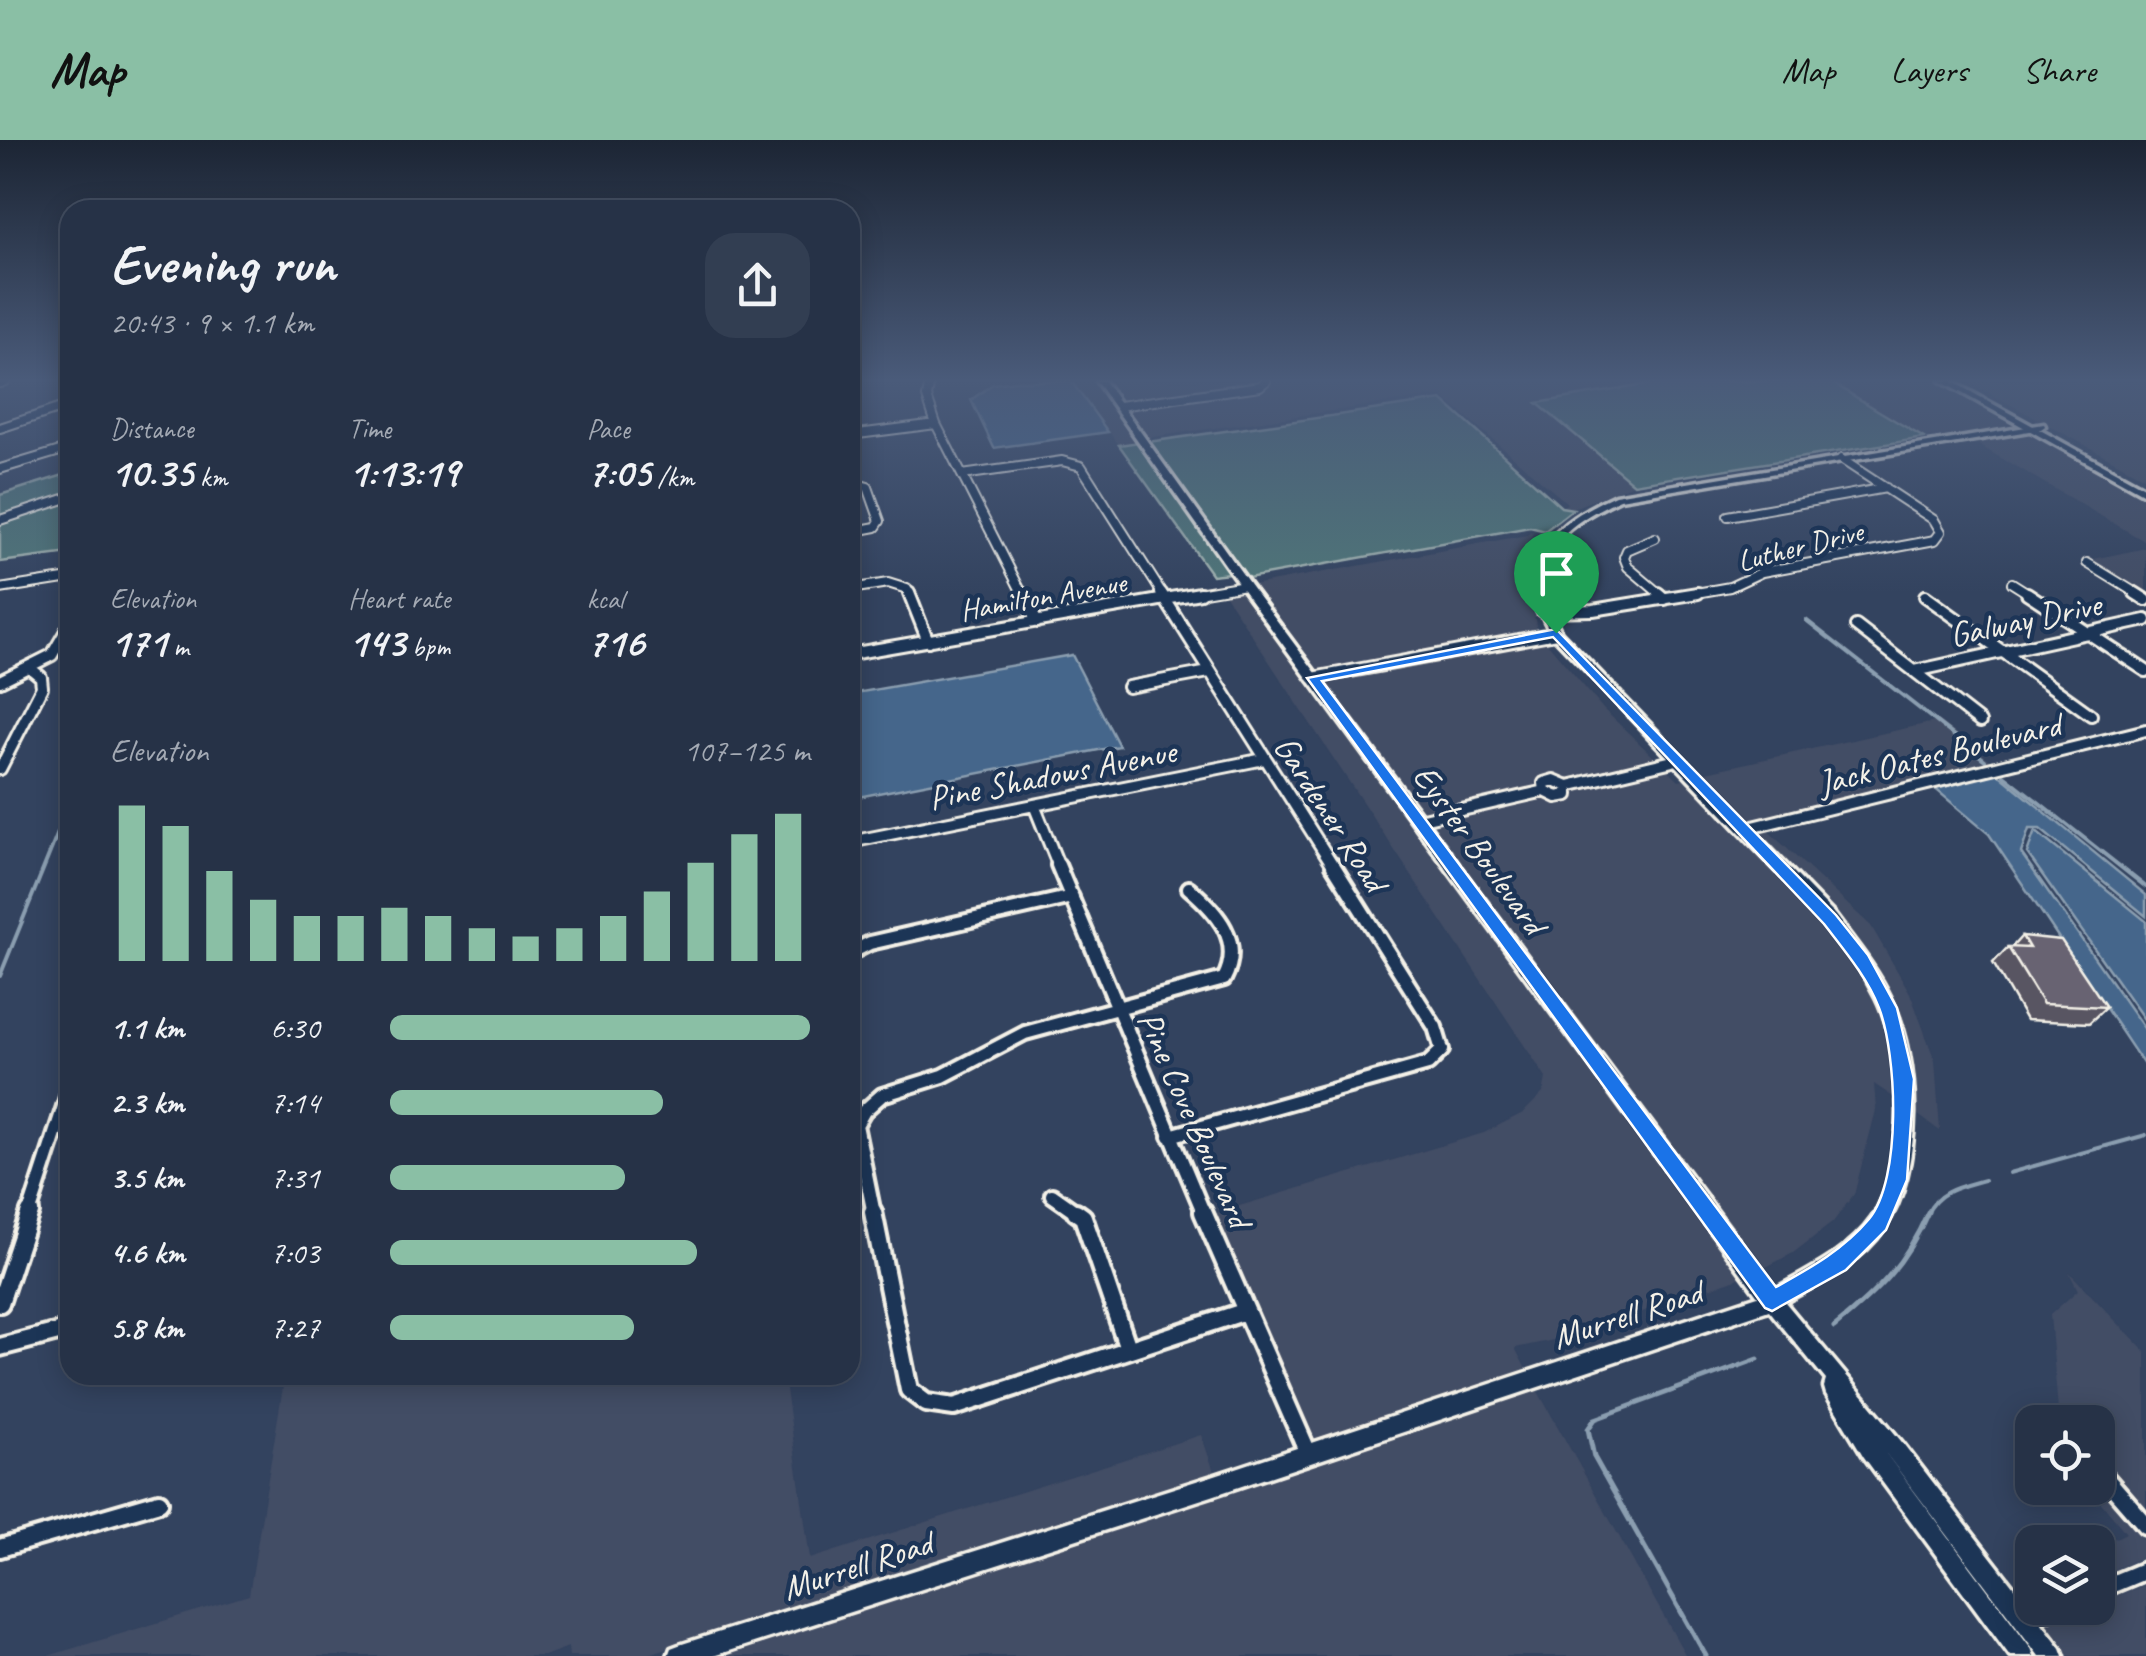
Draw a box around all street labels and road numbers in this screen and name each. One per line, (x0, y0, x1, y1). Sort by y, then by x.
street label: Luther Drive (1733, 512, 1869, 580)
street label: Hamilton Avenue (957, 562, 1131, 629)
street label: Galway Drive (1945, 581, 2107, 657)
street label: Jack Oates Boulevard (1811, 700, 2070, 806)
street label: Gardener Road (1264, 727, 1400, 904)
street label: Pine Shadows Avenue (925, 728, 1182, 821)
street label: Eyster Boulevard (1403, 756, 1559, 947)
street label: Pine Cove Boulevard (1127, 1004, 1264, 1239)
street label: Murrell Road (1547, 1268, 1713, 1360)
street label: Murrell Road (777, 1519, 943, 1611)

